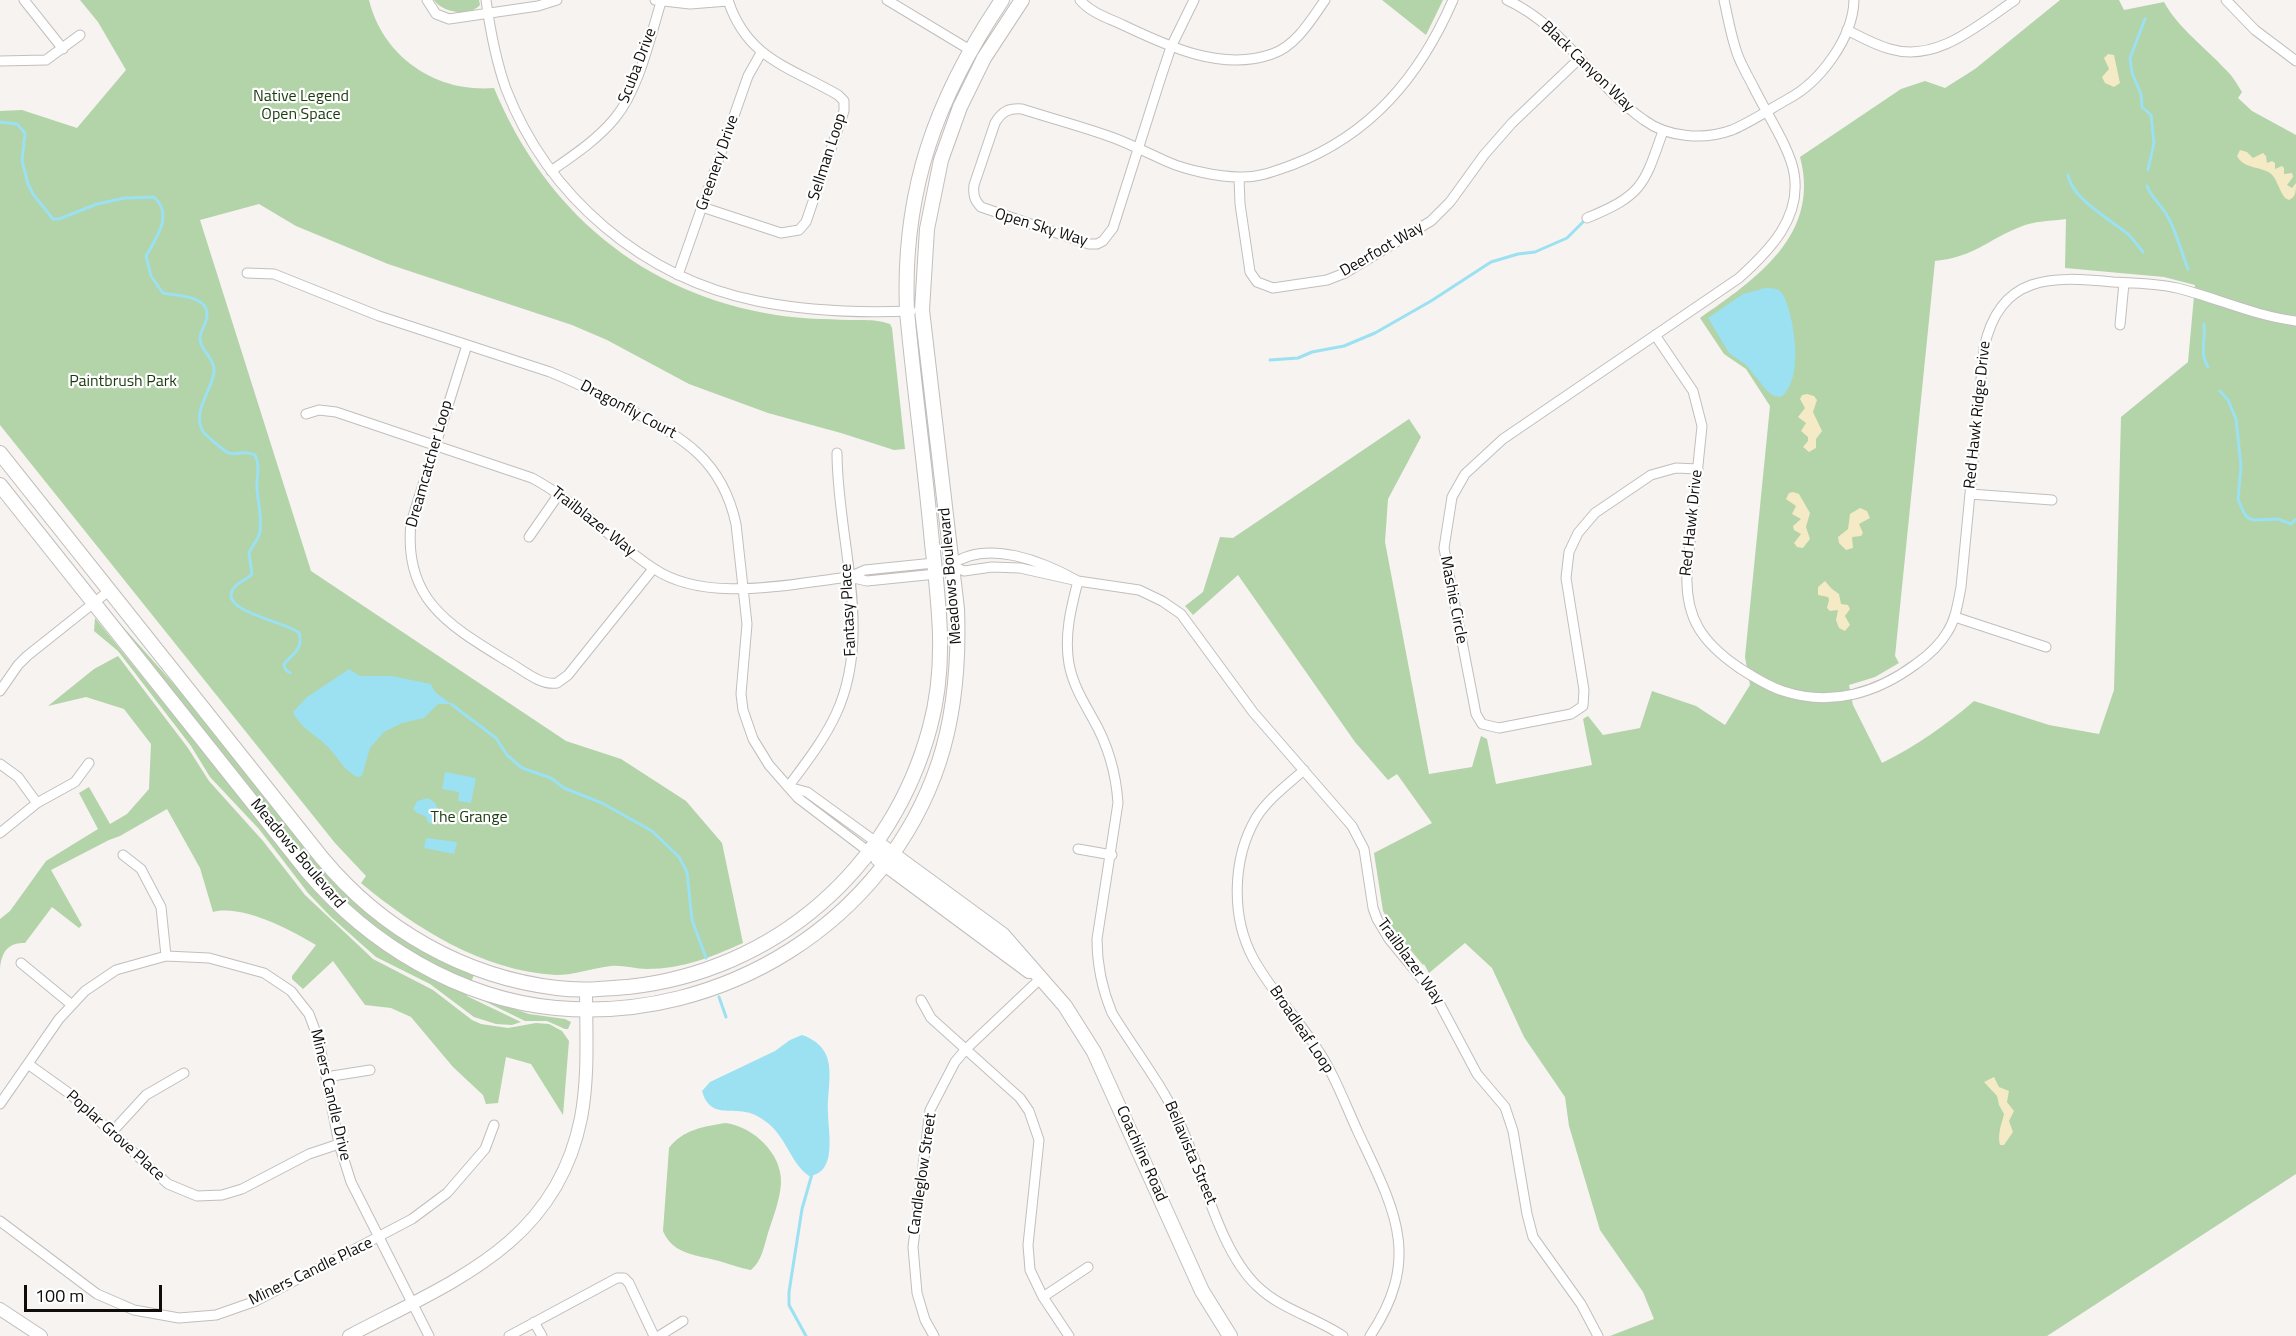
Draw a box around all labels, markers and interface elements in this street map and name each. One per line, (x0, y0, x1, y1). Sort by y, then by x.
street label: Black Canyon Way (1536, 17, 1638, 117)
street label: Scuba Drive (615, 26, 661, 106)
park label: Native Legend Open Space (253, 87, 349, 125)
street label: Sellman Loop (805, 111, 851, 203)
street label: Greenery Drive (693, 113, 743, 213)
street label: Open Sky Way (992, 205, 1090, 251)
street label: Deerfoot Way (1337, 219, 1427, 281)
street label: Red Hawk Ridge Drive (1961, 340, 1995, 490)
park label: Paintbrush Park (69, 372, 177, 392)
street label: Dragonfly Court (577, 377, 679, 443)
street label: Dreamcatcher Loop (403, 398, 457, 530)
street label: Red Hawk Drive (1677, 469, 1707, 577)
street label: Trailblazer Way (547, 483, 639, 561)
street label: Meadows Boulevard (935, 507, 967, 645)
street label: Mashie Circle (1435, 555, 1471, 645)
street label: Fantasy Place (837, 563, 861, 657)
street label: Meadows Boulevard (246, 795, 348, 913)
park label: The Grange (431, 808, 507, 828)
street label: Trailblazer Way (1372, 915, 1448, 1009)
street label: Broadleaf Loop (1265, 982, 1337, 1078)
street label: Miners Candle Drive (306, 1027, 354, 1163)
street label: Poplar Grove Place (62, 1087, 168, 1185)
street label: Bellavista Street (1160, 1098, 1220, 1208)
street label: Coachline Road (1111, 1103, 1171, 1205)
street label: Candleglow Street (905, 1112, 941, 1236)
street label: Miners Candle Place (246, 1234, 376, 1310)
scale bar (27, 1273, 165, 1311)
text: 100 m (35, 1282, 84, 1309)

